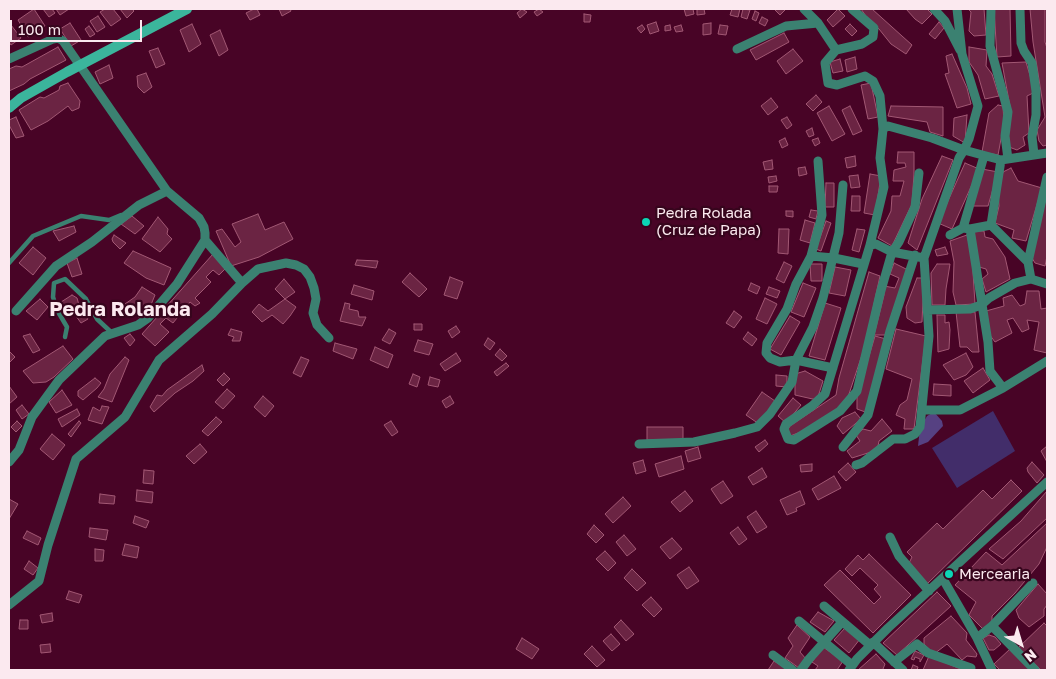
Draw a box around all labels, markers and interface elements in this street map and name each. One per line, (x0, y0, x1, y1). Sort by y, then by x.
scale bar (12, 10, 145, 42)
text: 100 m (18, 20, 61, 38)
place label: Pedra Rolada (Cruz de Papa) (656, 204, 761, 239)
marker: Pedra Rolada (Cruz de Papa) (640, 216, 652, 228)
district label: Pedra Rolanda (49, 298, 191, 322)
place label: Mercearia (959, 565, 1030, 583)
marker: Mercearia (943, 568, 955, 580)
north arrow (996, 619, 1046, 669)
text: N (1021, 646, 1040, 666)

